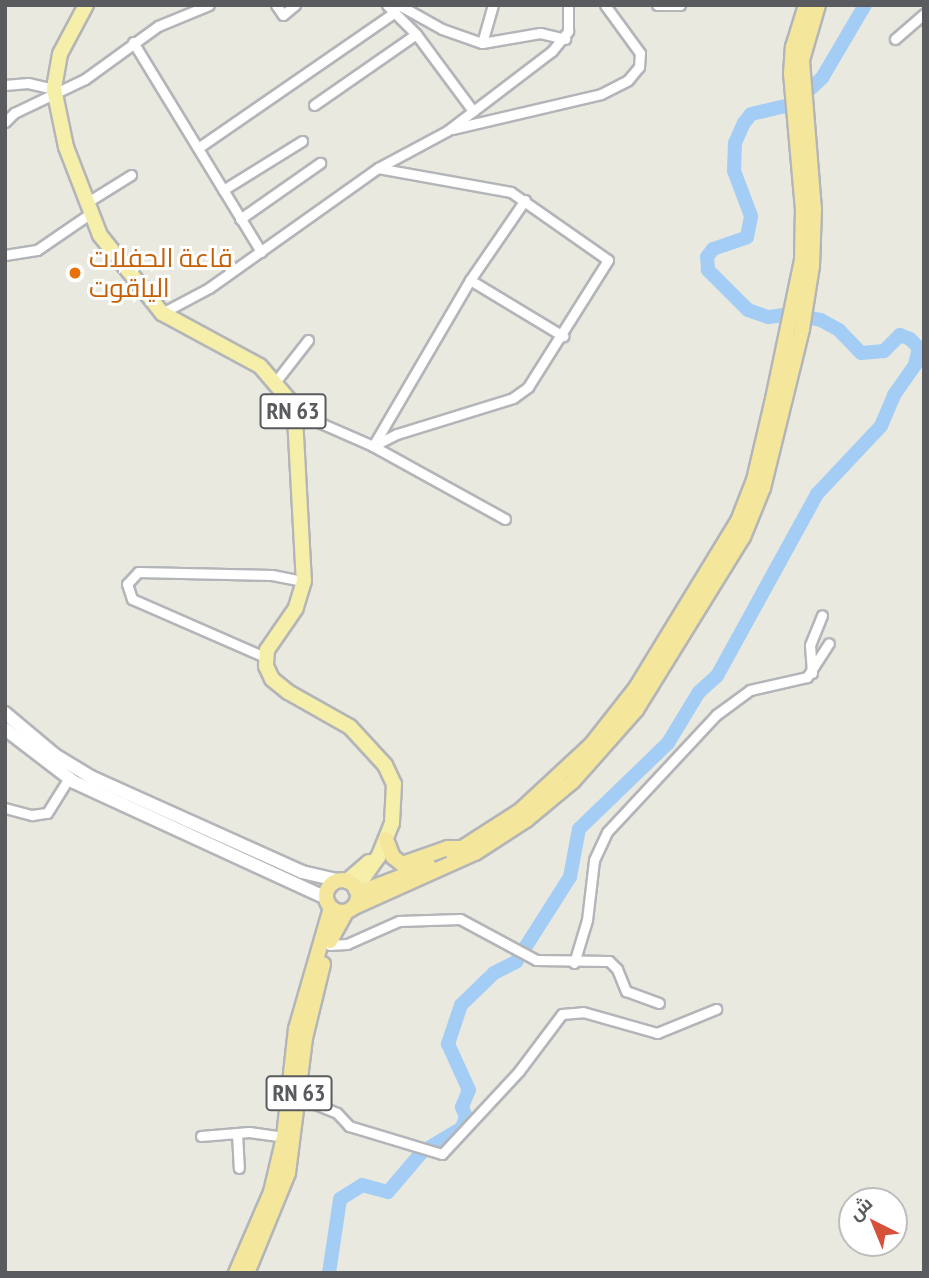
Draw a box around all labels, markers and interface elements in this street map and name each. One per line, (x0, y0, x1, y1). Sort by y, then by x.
place label: قاعة الحفلات الياقوت (89, 242, 233, 304)
marker: قاعة الحفلات الياقوت (67, 265, 83, 281)
road number: RN 63 (258, 390, 328, 432)
road number: RN 63 (264, 1072, 334, 1114)
north arrow (838, 1187, 908, 1257)
text: ش (843, 1191, 877, 1225)

